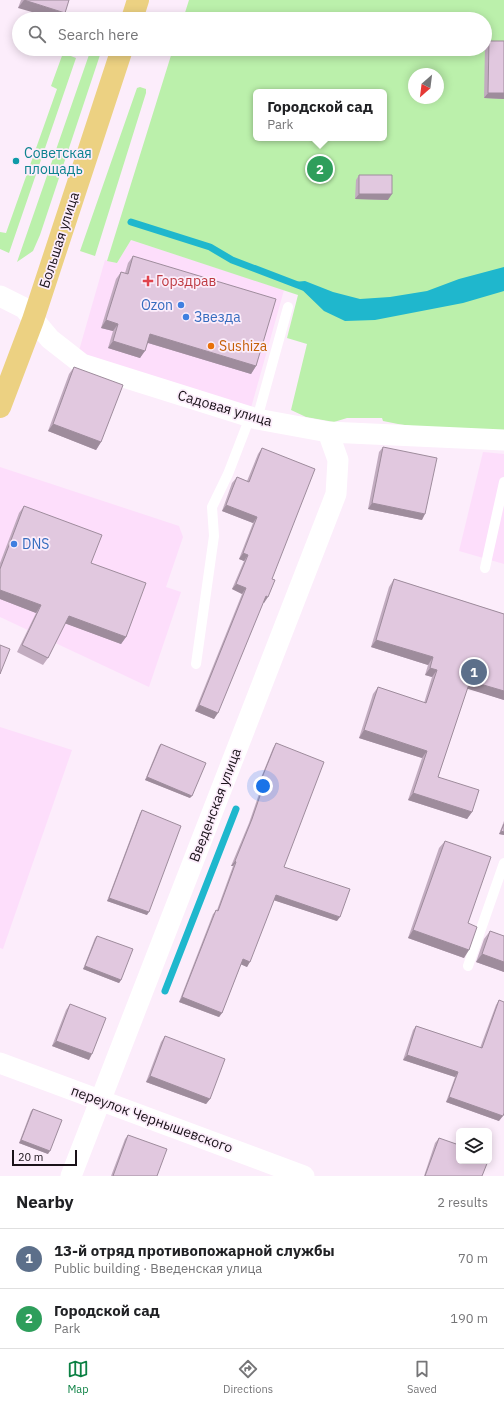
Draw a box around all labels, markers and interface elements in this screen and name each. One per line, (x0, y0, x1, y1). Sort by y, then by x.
search box (12, 12, 492, 56)
icon: search (26, 23, 48, 45)
text: Search here (58, 25, 138, 44)
north arrow (408, 68, 444, 104)
popup (253, 89, 387, 141)
text: Городской сад (267, 97, 373, 116)
text: Park (267, 116, 293, 133)
place label: Советская площадь (24, 144, 92, 178)
pin: 2 (307, 154, 333, 184)
marker: Советская площадь (11, 156, 21, 166)
street label: Большая улица (35, 189, 83, 290)
place label: Горздрав (156, 272, 216, 290)
marker: Горздрав (143, 276, 153, 286)
place label: Ozon (141, 296, 173, 314)
marker: Ozon (176, 300, 186, 310)
place label: Звезда (194, 308, 241, 326)
marker: Звезда (181, 312, 191, 322)
place label: Sushiza (219, 337, 268, 355)
marker: Sushiza (206, 341, 216, 351)
street label: Садовая улица (176, 386, 275, 430)
place label: DNS (22, 535, 49, 553)
marker: DNS (9, 539, 19, 549)
pin: 1 (461, 657, 487, 687)
street label: Введенская улица (185, 745, 245, 865)
your location (253, 776, 273, 796)
street label: переулок Чернышевского (69, 1081, 236, 1157)
map controls (456, 1128, 492, 1164)
button: layers (456, 1128, 492, 1164)
scale bar (12, 1148, 77, 1167)
text: 20 m (18, 1150, 43, 1164)
text: Nearby (16, 1191, 74, 1213)
text: 2 results (437, 1194, 488, 1211)
text: 13-й отряд противопожарной службы (54, 1241, 335, 1260)
text: 1 (25, 1250, 33, 1267)
text: 70 m (458, 1250, 488, 1267)
text: Public building · Введенская улица (54, 1260, 262, 1277)
text: Городской сад (54, 1301, 160, 1320)
text: 2 (25, 1310, 33, 1327)
text: 190 m (450, 1310, 488, 1327)
text: Park (54, 1320, 80, 1337)
tab: Map (67, 1358, 89, 1396)
tab: Directions (223, 1358, 273, 1396)
tab: Saved (407, 1358, 437, 1396)

